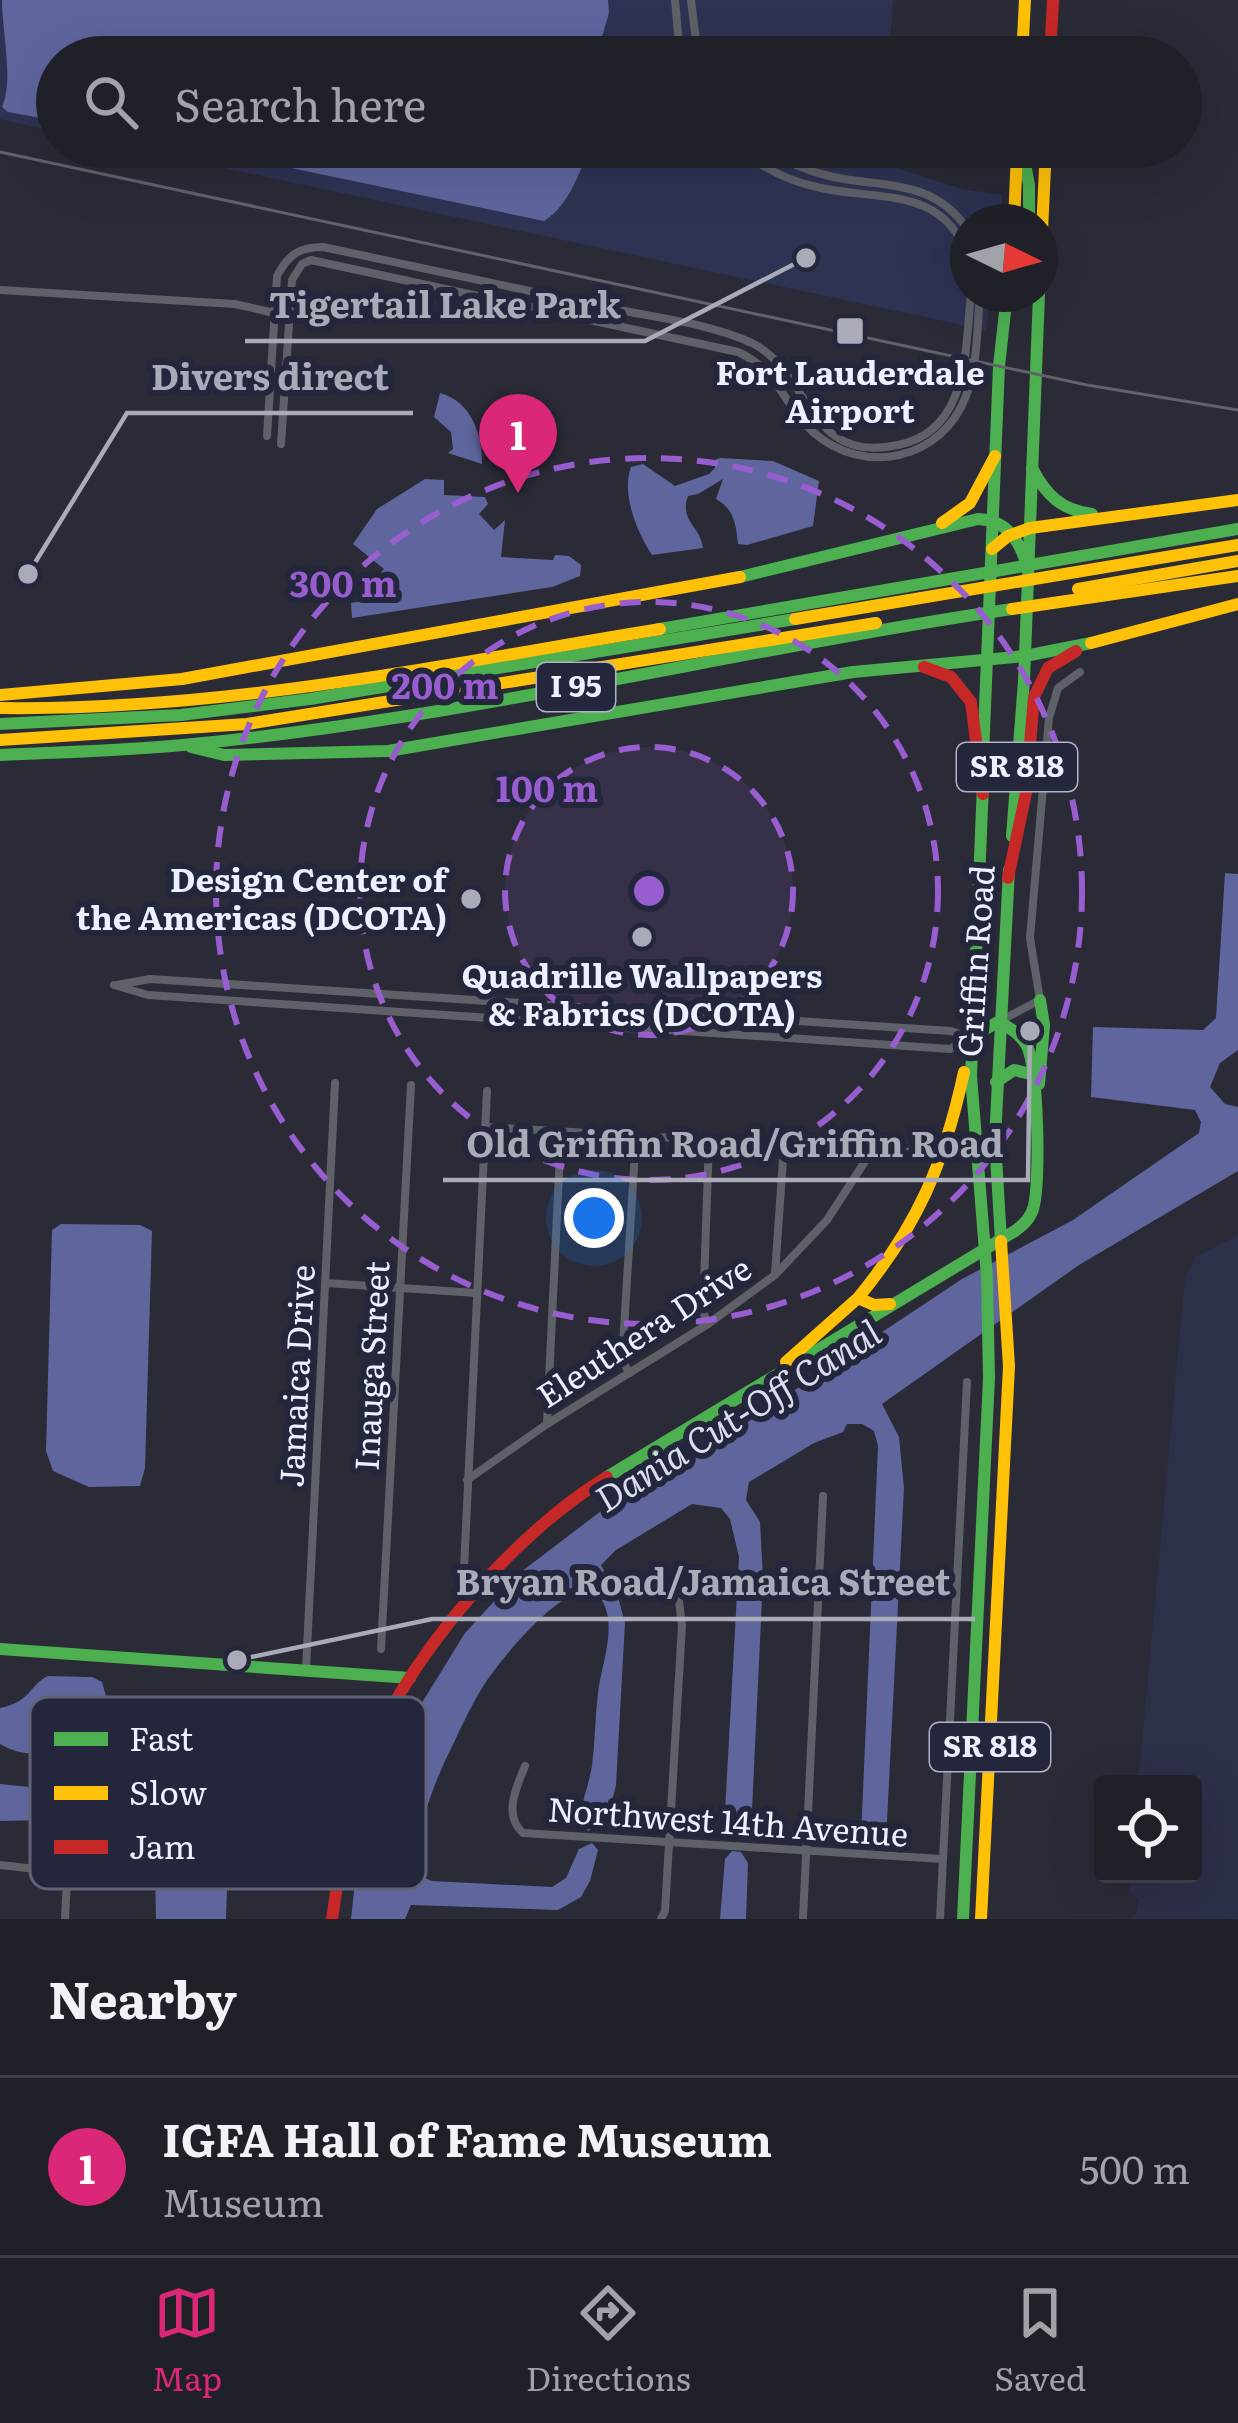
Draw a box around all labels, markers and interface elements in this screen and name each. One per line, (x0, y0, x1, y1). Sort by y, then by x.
search box (36, 36, 1202, 168)
icon: search (78, 69, 144, 135)
text: Search here (174, 69, 426, 136)
north arrow (950, 204, 1058, 312)
callout: Tigertail Lake Park (245, 269, 645, 341)
text: Tigertail Lake Park (269, 276, 622, 329)
marker: Fort Lauderdale Airport (834, 315, 866, 347)
callout: Divers direct (127, 341, 413, 413)
place label: Fort Lauderdale Airport (715, 346, 985, 433)
text: Divers direct (151, 348, 389, 401)
pin: 1 (479, 394, 557, 493)
text: 300 m (289, 555, 397, 608)
text: 200 m (392, 657, 498, 710)
road number: I 95 (537, 663, 615, 711)
road number: SR 818 (957, 743, 1077, 791)
text: 100 m (496, 760, 598, 813)
place label: Design Center of the Americas (DCOTA) (76, 853, 450, 940)
street label: Griffin Road (942, 863, 1005, 1059)
centre of rings (628, 870, 670, 912)
marker: Design Center of the Americas (DCOTA) (458, 886, 484, 912)
marker: Quadrille Wallpapers & Fabrics (DCOTA) (629, 924, 655, 950)
place label: Quadrille Wallpapers & Fabrics (DCOTA) (462, 949, 822, 1036)
callout: Old Griffin Road/Griffin Road (443, 1108, 1028, 1180)
text: Old Griffin Road/Griffin Road (466, 1115, 1004, 1168)
your location (564, 1188, 624, 1248)
street label: Eleuthera Drive (526, 1242, 760, 1418)
street label: Inauga Street (340, 1259, 400, 1472)
street label: Jamaica Drive (264, 1263, 325, 1488)
water label: Dania Cut-Off Canal (584, 1304, 890, 1523)
callout: Bryan Road/Jamaica Street (432, 1547, 975, 1619)
text: Bryan Road/Jamaica Street (455, 1553, 951, 1606)
legend (30, 1697, 426, 1889)
text: Fast (129, 1712, 194, 1761)
road number: SR 818 (930, 1723, 1050, 1771)
text: Slow (129, 1766, 207, 1815)
map controls (1094, 1775, 1202, 1883)
button: locate (1094, 1775, 1202, 1883)
street label: Northwest 14th Avenue (546, 1782, 910, 1857)
text: Jam (129, 1820, 196, 1869)
text: Nearby (48, 1959, 237, 2035)
text: IGFA Hall of Fame Museum (162, 2104, 772, 2171)
text: 1 (79, 2138, 95, 2196)
text: 500 m (1079, 2138, 1190, 2196)
text: Museum (162, 2171, 324, 2229)
tab: Map (152, 2280, 222, 2401)
tab: Directions (526, 2280, 691, 2401)
tab: Saved (994, 2280, 1086, 2401)

